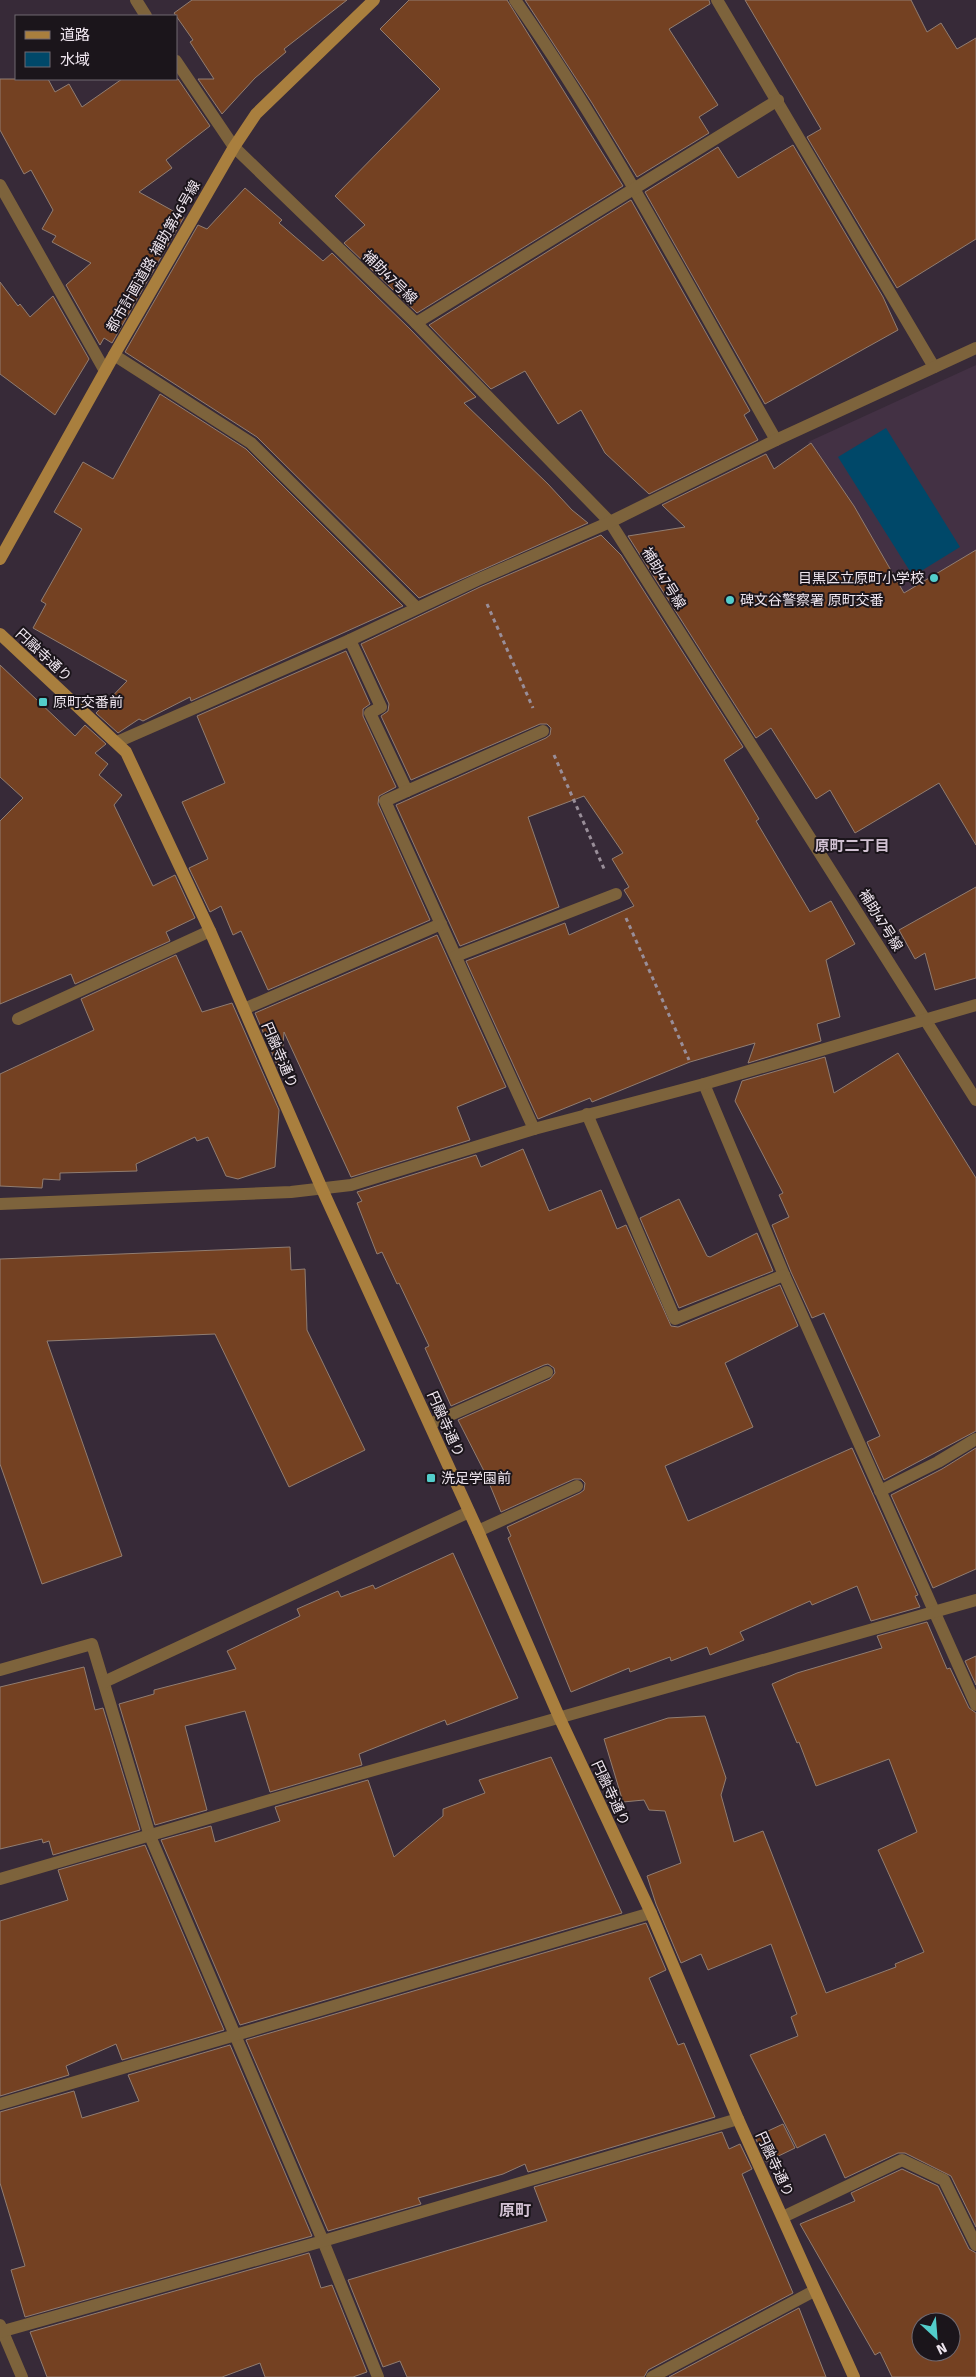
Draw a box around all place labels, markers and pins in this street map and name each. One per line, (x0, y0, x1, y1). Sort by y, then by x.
place label: 目黒区立原町小学校 (798, 570, 924, 587)
marker: 目黒区立原町小学校 (928, 572, 940, 584)
place label: 碑文谷警察署 原町交番 (740, 592, 884, 609)
marker: 碑文谷警察署 原町交番 (724, 594, 736, 606)
place label: 原町交番前 (53, 694, 123, 711)
marker: 原町交番前 (37, 696, 49, 708)
place label: 洗足学園前 (441, 1470, 511, 1487)
marker: 洗足学園前 (425, 1472, 437, 1484)

